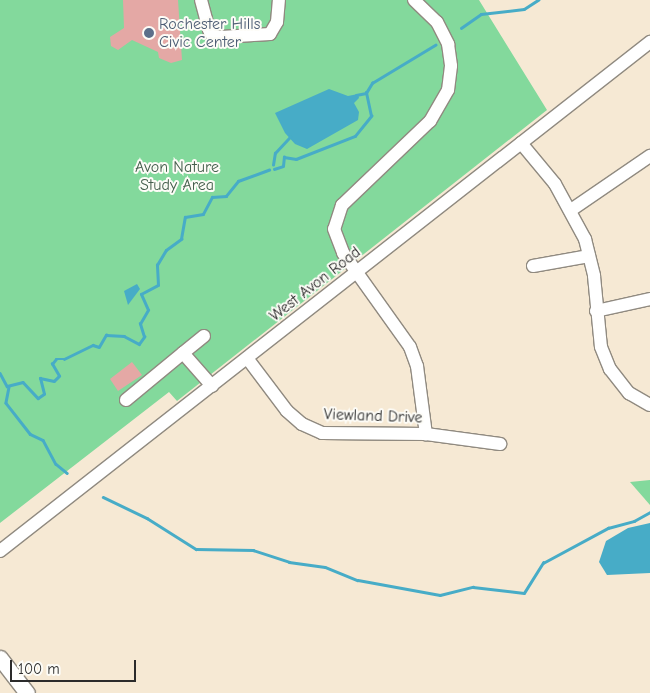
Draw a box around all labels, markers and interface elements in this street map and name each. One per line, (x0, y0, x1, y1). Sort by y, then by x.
place label: Rochester Hills Civic Center (159, 14, 260, 52)
marker: Rochester Hills Civic Center (143, 27, 155, 39)
park label: Avon Nature Study Area (135, 157, 219, 195)
street label: West Avon Road (266, 242, 364, 326)
street label: Viewland Drive (323, 405, 423, 427)
scale bar (12, 650, 139, 682)
text: 100 m (18, 660, 60, 678)

